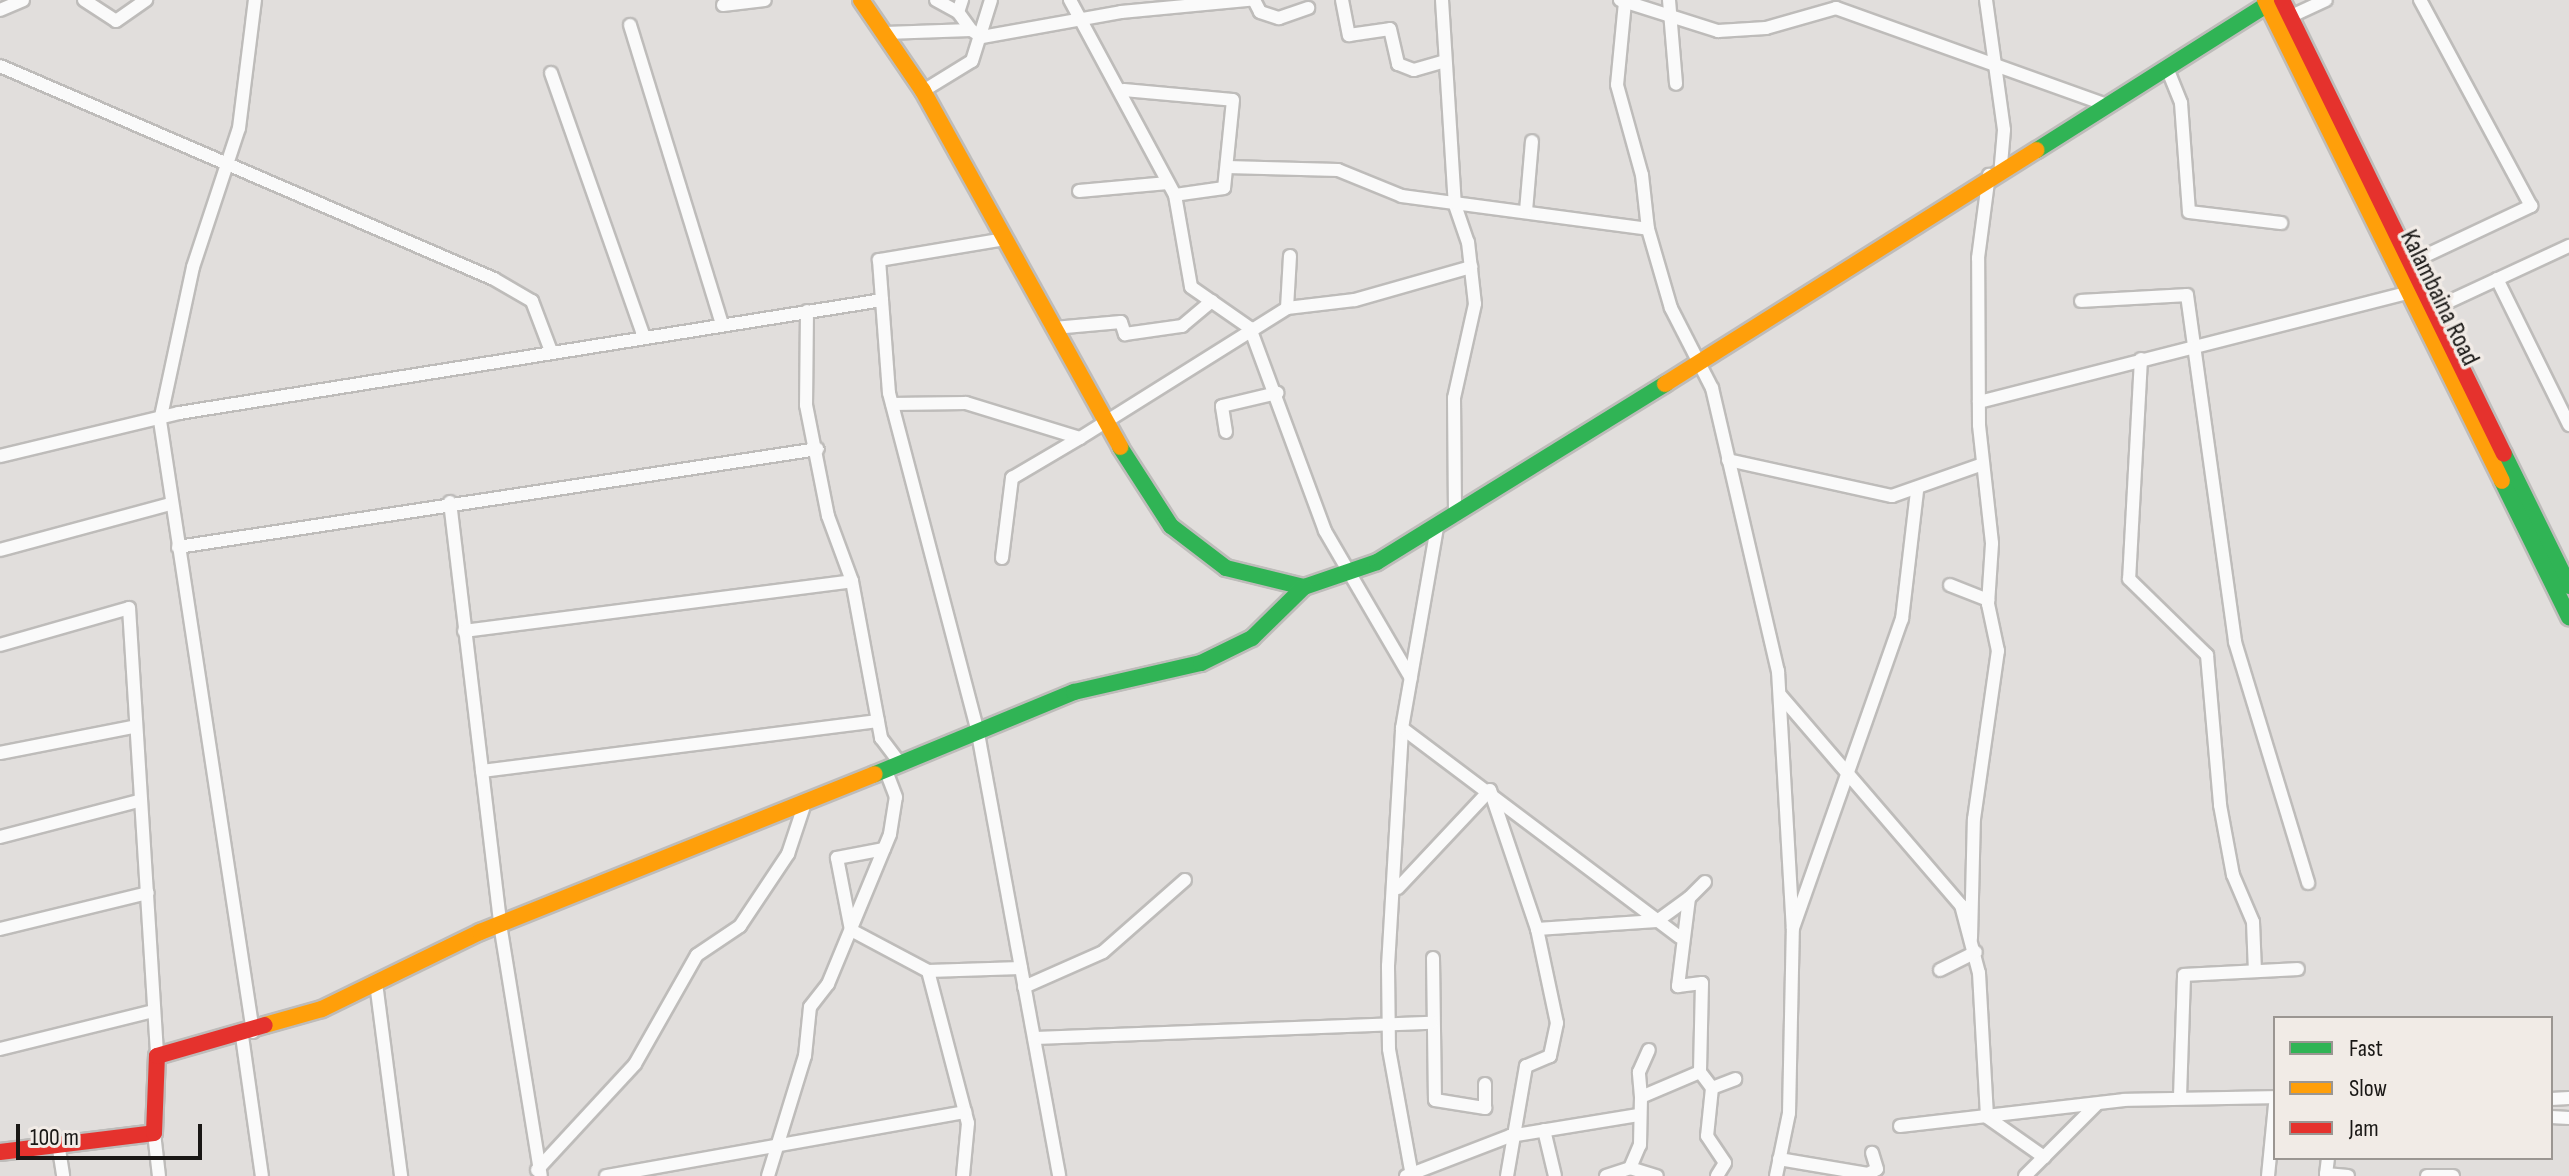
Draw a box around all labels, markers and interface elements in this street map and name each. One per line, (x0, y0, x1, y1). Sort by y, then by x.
street label: Kalambaina Road (2393, 225, 2485, 371)
legend (2273, 1016, 2553, 1160)
text: Fast (2349, 1034, 2383, 1063)
text: Slow (2349, 1074, 2387, 1103)
scale bar (20, 1108, 206, 1158)
text: Jam (2349, 1114, 2379, 1143)
text: 100 m (30, 1123, 79, 1152)

